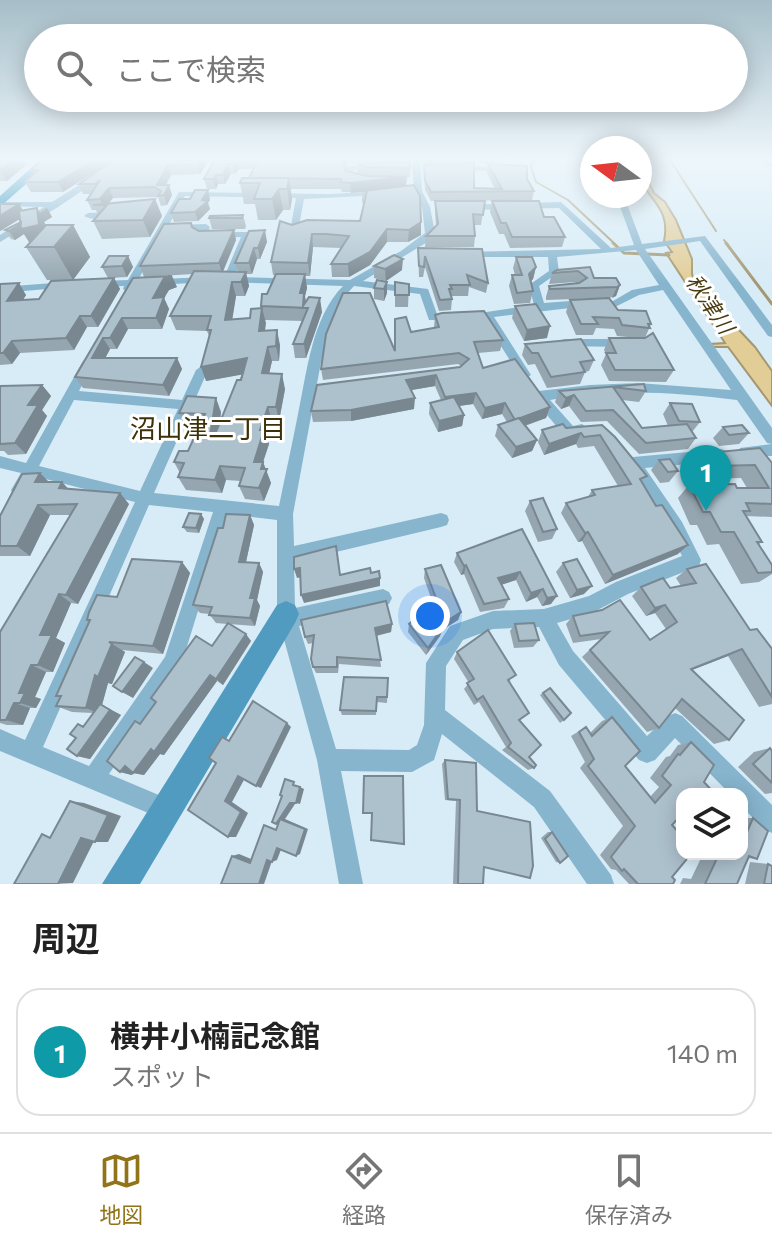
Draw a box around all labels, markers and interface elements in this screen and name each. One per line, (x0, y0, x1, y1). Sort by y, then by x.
search box (24, 24, 748, 112)
icon: search (52, 46, 96, 90)
text: ここで検索 (116, 50, 266, 87)
north arrow (580, 136, 652, 208)
water label: 秋津川 (681, 269, 741, 340)
district label: 沼山津二丁目 (130, 412, 286, 443)
pin: 1 (680, 445, 732, 511)
your location (410, 596, 450, 636)
map controls (676, 788, 748, 860)
button: layers (676, 788, 748, 860)
text: 周辺 (32, 916, 100, 958)
text: 横井小楠記念館 (110, 1016, 320, 1053)
text: 1 (54, 1037, 66, 1068)
text: 140 m (667, 1037, 738, 1068)
text: スポット (110, 1060, 214, 1091)
tab: 地図 (99, 1149, 143, 1229)
tab: 経路 (342, 1149, 386, 1229)
tab: 保存済み (585, 1149, 673, 1229)

